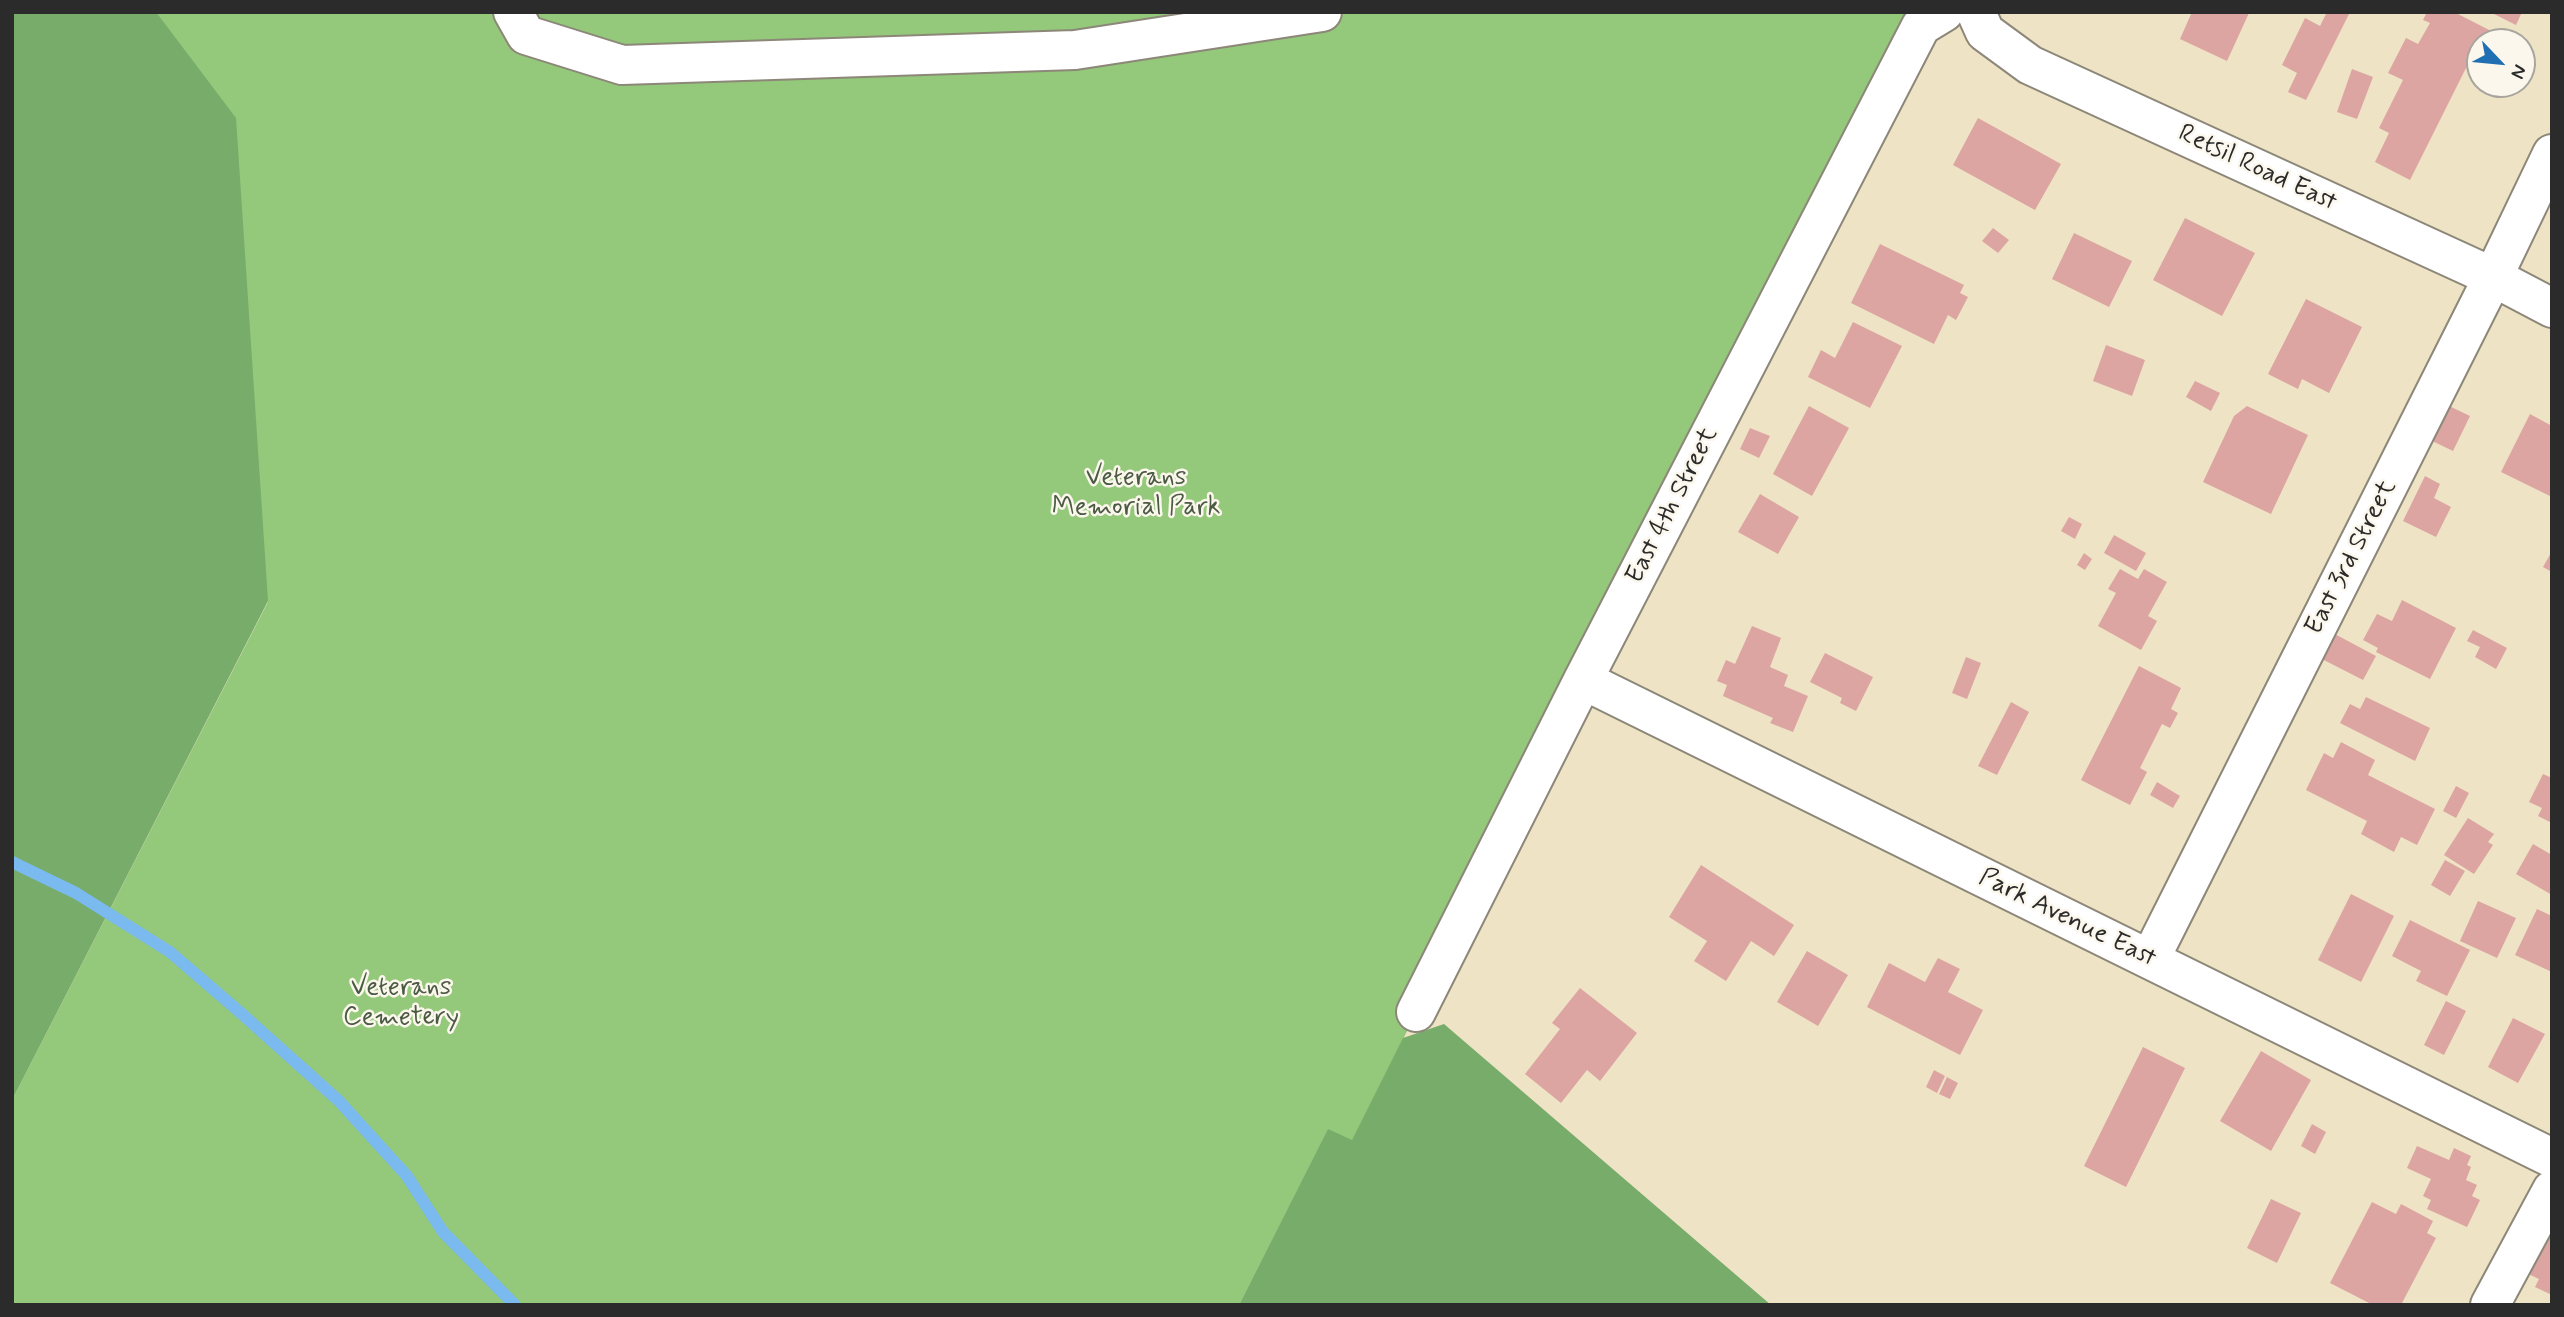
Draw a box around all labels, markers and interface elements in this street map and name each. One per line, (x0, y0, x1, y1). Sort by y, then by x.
north arrow (2466, 28, 2536, 98)
text: N (2505, 60, 2533, 83)
street label: Retsil Road East (2173, 119, 2341, 219)
street label: East 4th Street (1620, 423, 1726, 589)
park label: Veterans Memorial Park (1052, 463, 1220, 524)
street label: East 3rd Street (2300, 475, 2404, 641)
street label: Park Avenue East (1973, 863, 2161, 975)
park label: Veterans Cemetery (343, 973, 459, 1034)

